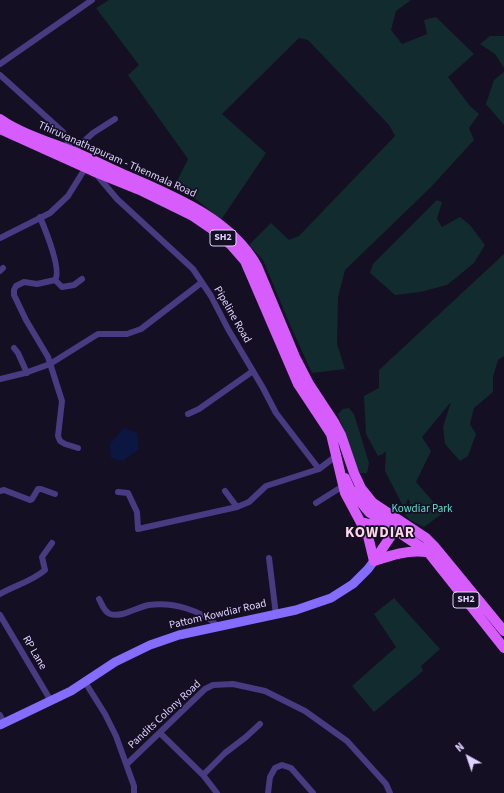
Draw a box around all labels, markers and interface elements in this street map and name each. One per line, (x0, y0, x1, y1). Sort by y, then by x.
street label: Thiruvanathapuram - Thenmala Road (36, 119, 198, 201)
road number: SH2 (210, 230, 236, 246)
street label: Pipeline Road (210, 284, 254, 346)
park label: Kowdiar Park (391, 503, 453, 517)
district label: KOWDIAR (345, 525, 415, 543)
road number: SH2 (453, 592, 479, 608)
street label: Pattom Kowdiar Road (168, 597, 268, 633)
street label: RP Lane (19, 634, 49, 672)
street label: Pandits Colony Road (126, 678, 204, 752)
north arrow (448, 737, 488, 777)
text: N (452, 739, 468, 756)

